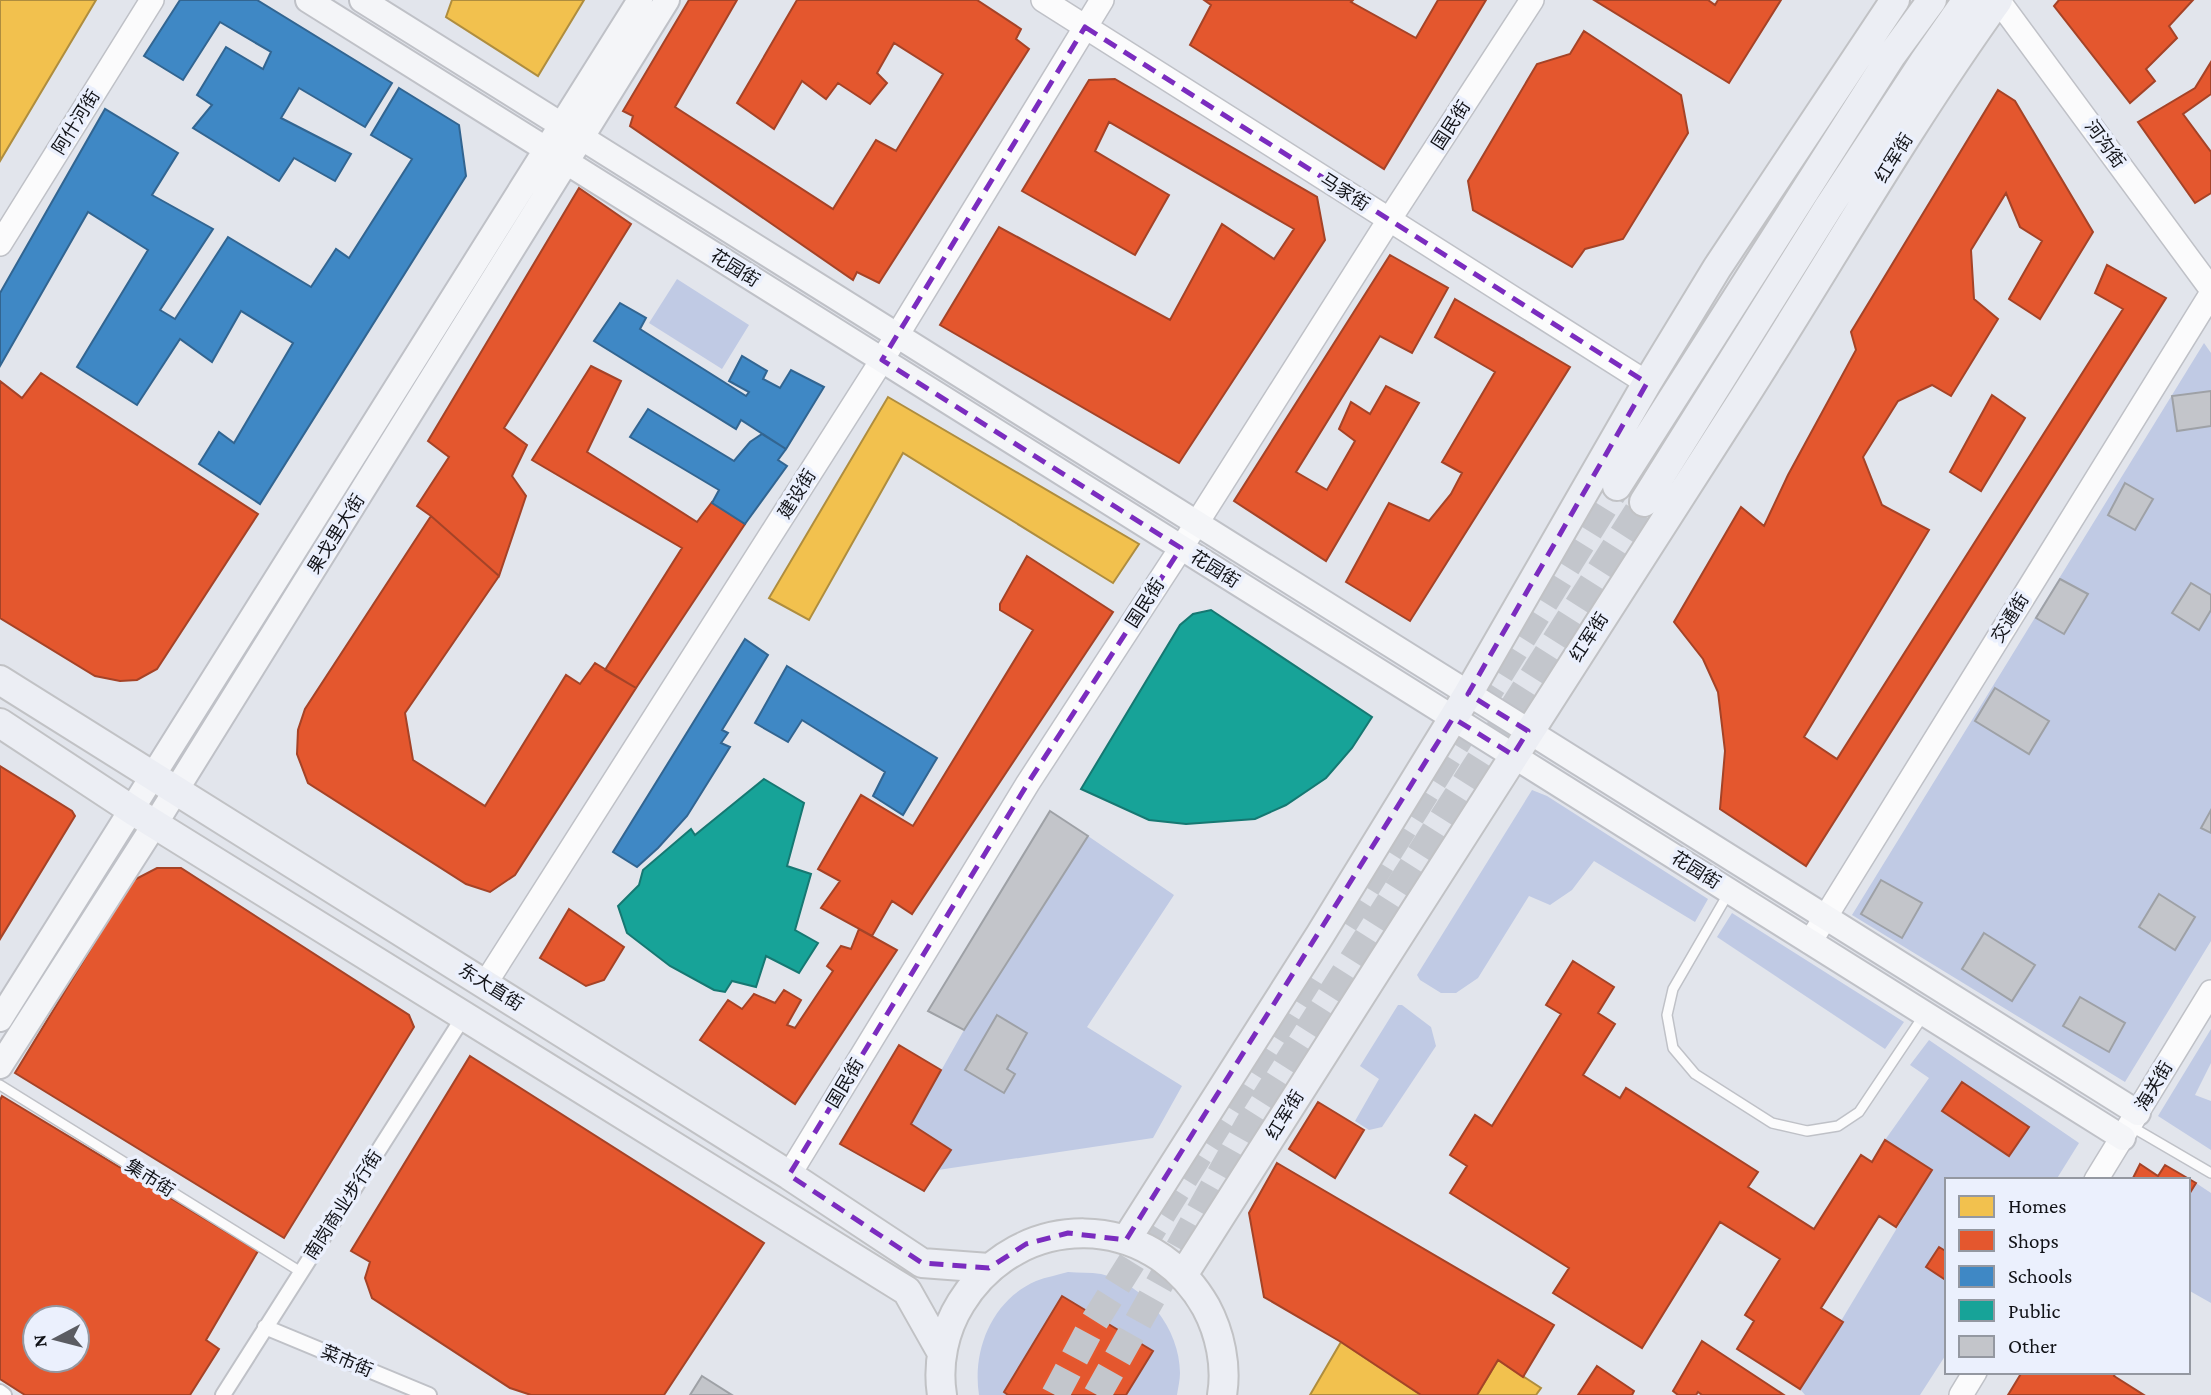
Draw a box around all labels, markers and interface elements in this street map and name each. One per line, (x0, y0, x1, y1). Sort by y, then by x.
street label: 阿什河街 (48, 86, 104, 158)
street label: 国民街 (1428, 97, 1474, 153)
street label: 河沟街 (2081, 116, 2129, 172)
street label: 红军街 (1871, 130, 1917, 186)
street label: 马家街 (1317, 169, 1373, 215)
street label: 花园街 (707, 245, 763, 291)
street label: 建设街 (774, 466, 820, 522)
street label: 果戈里大街 (304, 491, 368, 577)
street label: 花园街 (1187, 546, 1243, 592)
street label: 国民街 (1122, 575, 1168, 631)
street label: 交通街 (1987, 590, 2033, 646)
street label: 红军街 (1566, 609, 1612, 665)
street label: 花园街 (1668, 847, 1724, 893)
street label: 东大直街 (455, 959, 527, 1015)
street label: 国民街 (823, 1055, 867, 1111)
street label: 海关街 (2132, 1058, 2176, 1114)
street label: 红军街 (1262, 1087, 1308, 1143)
street label: 南岗商业步行街 (300, 1147, 386, 1263)
street label: 集市街 (122, 1155, 178, 1201)
legend (1945, 1178, 2190, 1374)
text: Homes (2008, 1194, 2067, 1218)
text: Shops (2008, 1229, 2059, 1253)
text: Schools (2008, 1264, 2072, 1288)
text: Public (2008, 1299, 2060, 1323)
north arrow (21, 1304, 91, 1374)
text: N (28, 1333, 51, 1349)
text: Other (2008, 1334, 2058, 1358)
street label: 菜市街 (318, 1341, 376, 1381)

